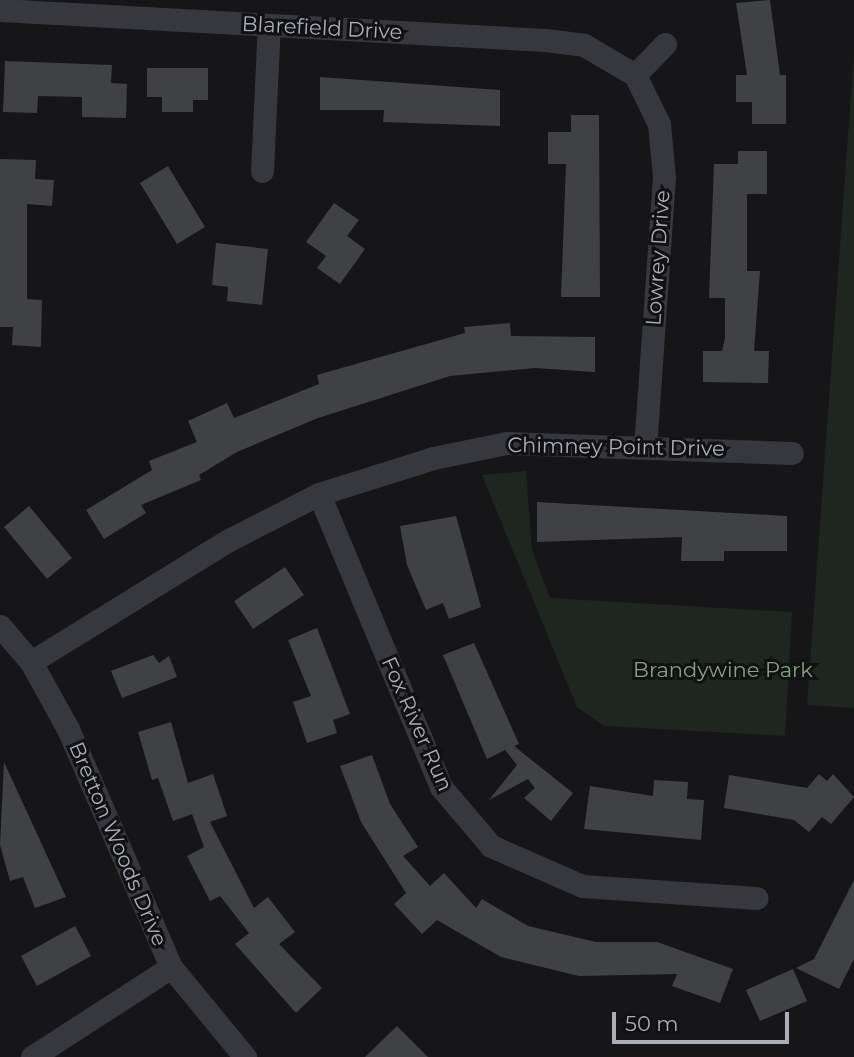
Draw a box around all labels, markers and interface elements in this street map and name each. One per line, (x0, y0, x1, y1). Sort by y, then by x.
street label: Blarefield Drive (241, 11, 403, 45)
street label: Lowrey Drive (641, 189, 675, 327)
street label: Chimney Point Drive (507, 433, 725, 461)
street label: Fox River Run (376, 653, 458, 795)
park label: Brandywine Park (633, 657, 813, 683)
street label: Bretton Woods Drive (64, 738, 172, 950)
scale bar (616, 998, 793, 1042)
text: 50 m (625, 1011, 679, 1036)

